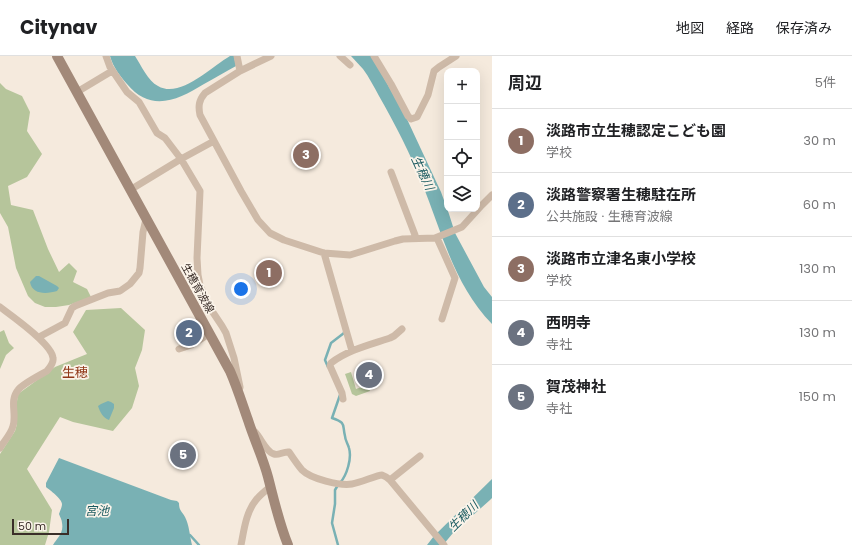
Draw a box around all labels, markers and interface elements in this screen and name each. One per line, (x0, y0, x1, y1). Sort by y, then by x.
text: Citynav (20, 14, 97, 41)
text: 地図 (676, 18, 704, 38)
text: 経路 (726, 18, 754, 38)
text: 保存済み (776, 18, 832, 38)
map controls (444, 68, 480, 212)
button: + (444, 68, 480, 104)
text: 周辺 (508, 71, 542, 95)
text: 5件 (815, 73, 836, 92)
button: − (444, 104, 480, 140)
text: 淡路市立生穂認定こども園 (546, 120, 726, 141)
text: 1 (519, 131, 523, 150)
text: 30 m (803, 131, 836, 150)
pin: 3 (293, 140, 319, 170)
button: locate (444, 140, 480, 176)
text: 学校 (546, 143, 572, 162)
water label: 生穂川 (408, 153, 439, 195)
button: layers (444, 176, 480, 212)
text: 淡路警察署生穂駐在所 (546, 184, 696, 205)
text: 2 (517, 195, 525, 214)
text: 60 m (803, 195, 836, 214)
text: 公共施設 · 生穂育波線 (546, 207, 673, 226)
text: 淡路市立津名東小学校 (546, 248, 696, 269)
pin: 1 (256, 258, 282, 288)
text: 3 (517, 259, 525, 278)
text: 130 m (799, 259, 836, 278)
street label: 生穂育波線 (178, 260, 218, 316)
text: 学校 (546, 271, 572, 290)
your location (231, 279, 251, 299)
text: 西明寺 (546, 312, 591, 333)
pin: 2 (176, 318, 202, 348)
text: 4 (517, 323, 525, 342)
text: 130 m (799, 323, 836, 342)
text: 寺社 (546, 335, 572, 354)
pin: 4 (356, 360, 382, 390)
district label: 生穂 (62, 363, 88, 382)
text: 賀茂神社 (546, 376, 606, 397)
text: 5 (517, 387, 525, 406)
text: 150 m (799, 387, 836, 406)
text: 寺社 (546, 399, 572, 418)
pin: 5 (170, 440, 196, 470)
water label: 生穂川 (444, 496, 483, 535)
water label: 宮池 (85, 502, 110, 519)
scale bar (12, 517, 69, 536)
text: 50 m (18, 518, 46, 534)

